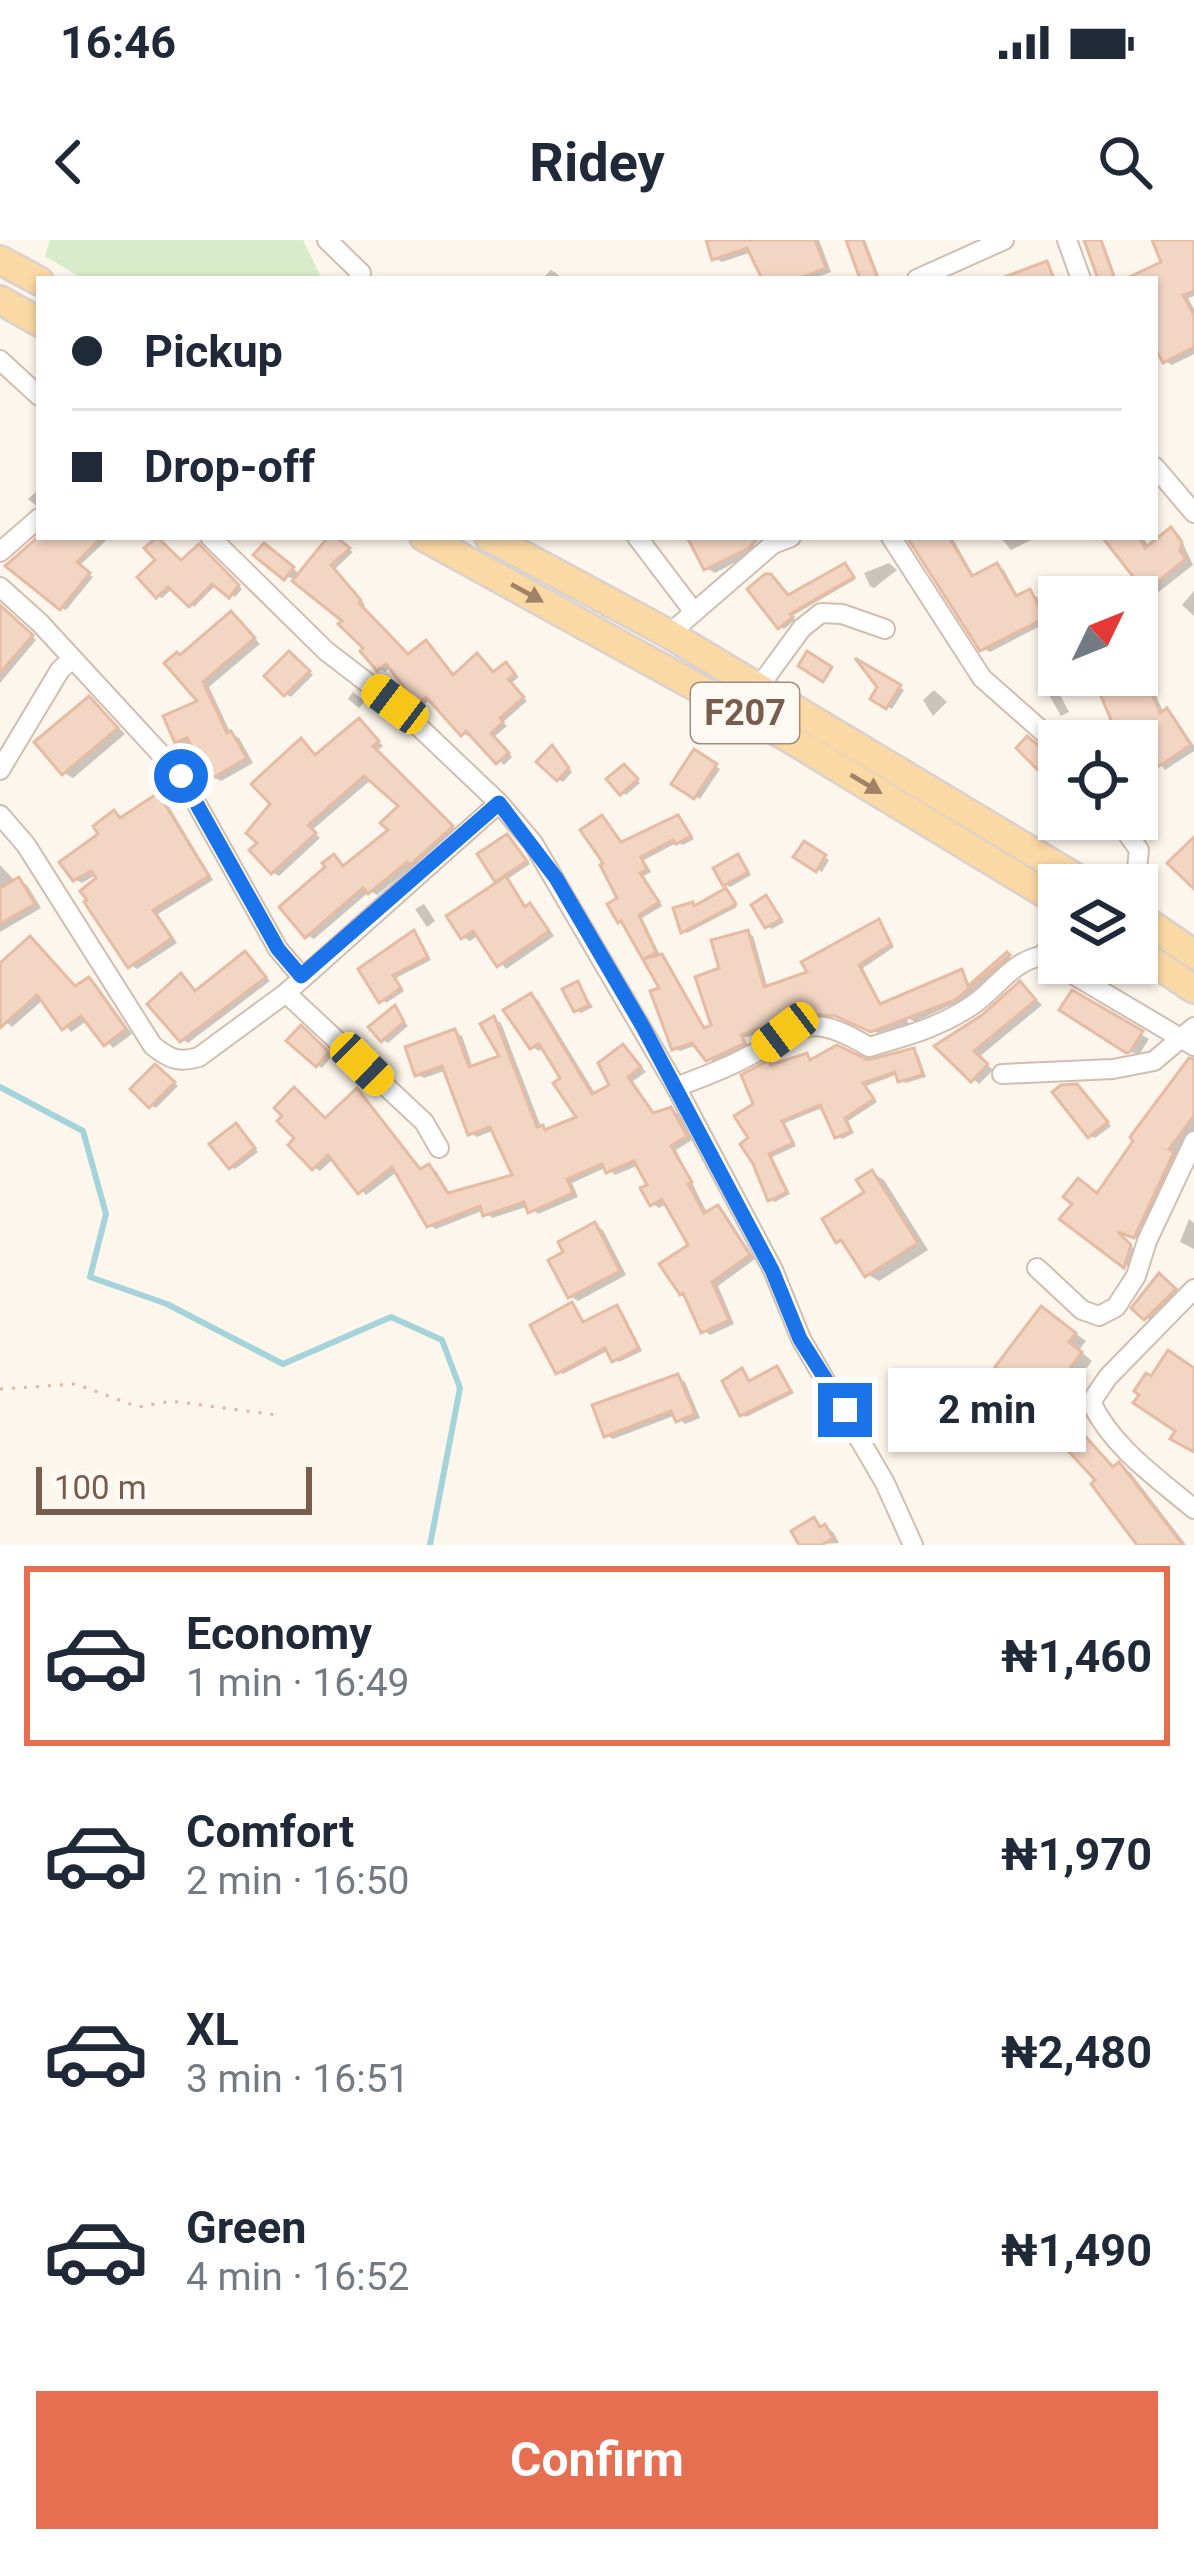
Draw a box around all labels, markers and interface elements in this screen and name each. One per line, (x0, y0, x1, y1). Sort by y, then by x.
text: 16:46 (60, 16, 176, 69)
icon: back (36, 129, 102, 195)
icon: search (1092, 129, 1158, 195)
text: Ridey (529, 131, 665, 194)
text: Pickup (144, 325, 283, 378)
text: Drop-off (144, 440, 315, 493)
north arrow (1038, 576, 1158, 696)
map controls (1038, 576, 1158, 984)
one-way arrow (509, 582, 544, 603)
car (355, 668, 435, 740)
road number: F207 (691, 683, 799, 743)
button: locate (1038, 720, 1158, 840)
route start (154, 749, 208, 803)
one-way arrow (849, 773, 883, 794)
button: layers (1038, 864, 1158, 984)
car (745, 996, 825, 1068)
car (324, 1026, 400, 1102)
callout: 2 min (887, 1368, 1085, 1452)
route end (818, 1383, 872, 1437)
text: 2 min (938, 1387, 1036, 1433)
scale bar (36, 1461, 312, 1514)
text: 100 m (54, 1468, 147, 1507)
icon: car (42, 1602, 150, 1710)
text: Economy (186, 1607, 372, 1660)
text: ₦1,460 (1001, 1630, 1152, 1683)
text: 1 min · 16:49 (186, 1660, 409, 1706)
icon: car (42, 1800, 150, 1908)
text: Comfort (186, 1805, 354, 1858)
text: ₦1,970 (1001, 1828, 1152, 1881)
text: 2 min · 16:50 (186, 1858, 409, 1904)
icon: car (42, 1998, 150, 2106)
text: XL (186, 2003, 239, 2056)
text: ₦2,480 (1001, 2026, 1152, 2079)
text: 3 min · 16:51 (186, 2056, 409, 2102)
icon: car (42, 2196, 150, 2304)
text: Green (186, 2201, 307, 2254)
text: ₦1,490 (1001, 2224, 1152, 2277)
text: 4 min · 16:52 (186, 2254, 409, 2300)
button: Confirm (36, 2391, 1158, 2529)

